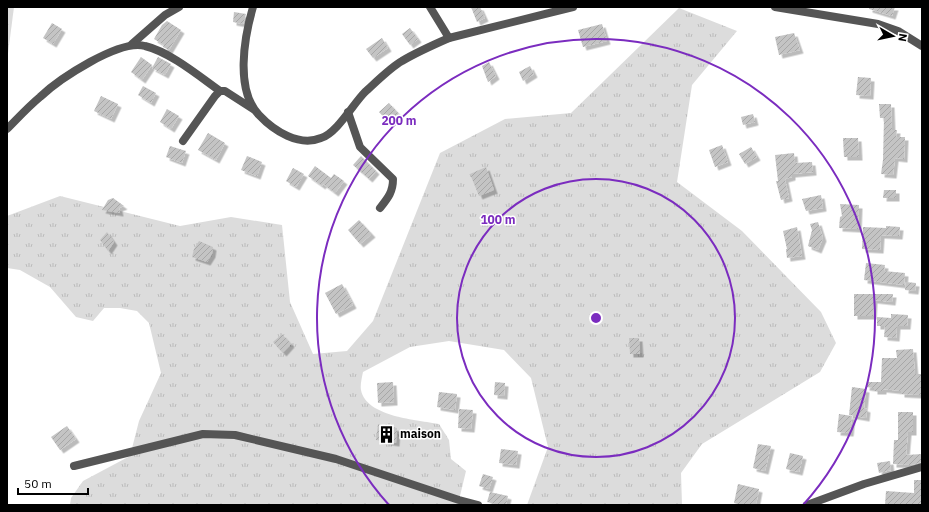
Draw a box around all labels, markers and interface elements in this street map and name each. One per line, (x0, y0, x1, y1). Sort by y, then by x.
north arrow (873, 16, 913, 56)
text: N (895, 33, 910, 43)
text: 200 m (381, 113, 417, 128)
text: 100 m (480, 212, 516, 227)
centre of rings (589, 311, 603, 325)
building icon: maison (377, 424, 397, 444)
place label: maison (400, 426, 441, 441)
scale bar (18, 470, 88, 496)
text: 50 m (24, 476, 52, 491)

